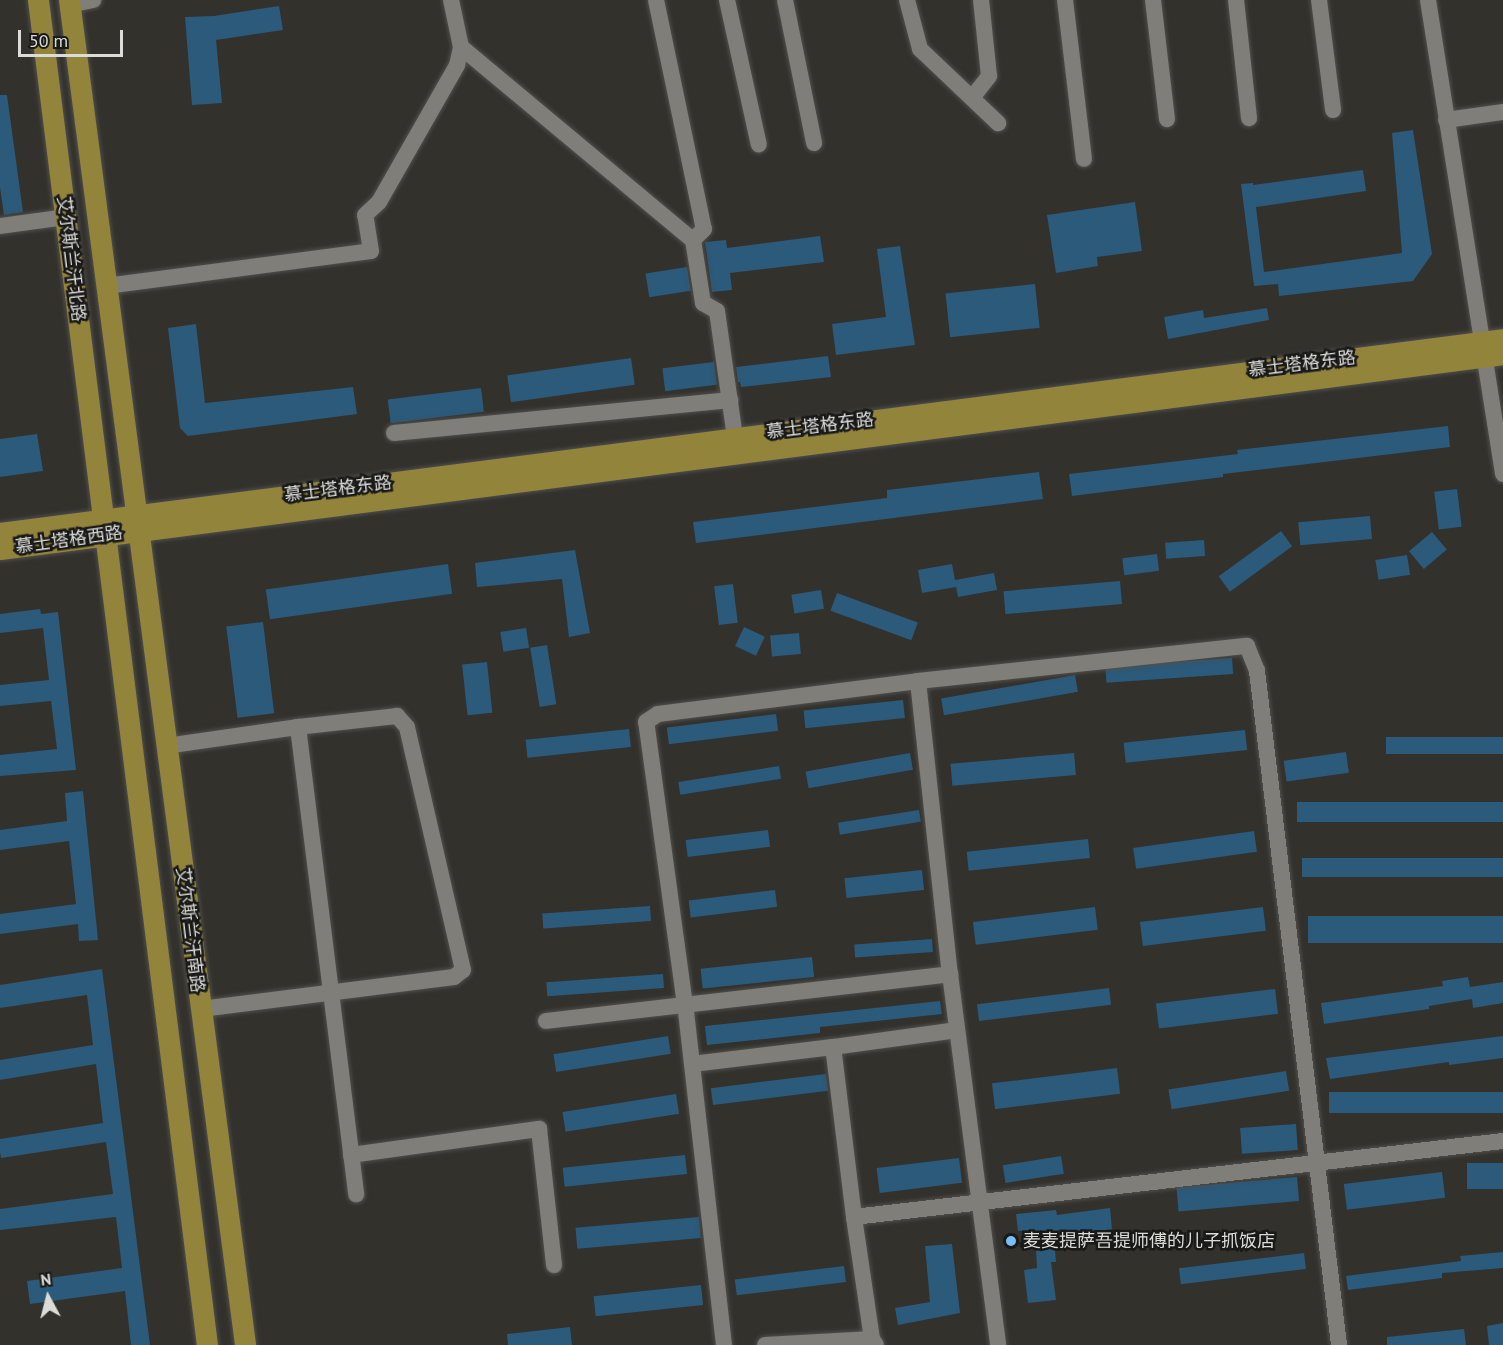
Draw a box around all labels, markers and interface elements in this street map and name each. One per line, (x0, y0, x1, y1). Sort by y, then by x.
scale bar (21, 18, 126, 56)
text: 50 m (29, 29, 68, 52)
street label: 艾尔斯兰汗北路 (53, 195, 89, 323)
street label: 慕士塔格东路 (1247, 347, 1357, 381)
street label: 慕士塔格东路 (765, 409, 875, 443)
street label: 慕士塔格东路 (283, 472, 393, 506)
street label: 慕士塔格西路 (14, 522, 124, 558)
street label: 艾尔斯兰汗南路 (172, 866, 208, 994)
place label: 麦麦提萨吾提师傅的儿子抓饭店 (1023, 1230, 1275, 1252)
marker: 麦麦提萨吾提师傅的儿子抓饭店 (1004, 1234, 1018, 1248)
north arrow (18, 1267, 78, 1327)
text: N (39, 1269, 52, 1290)

